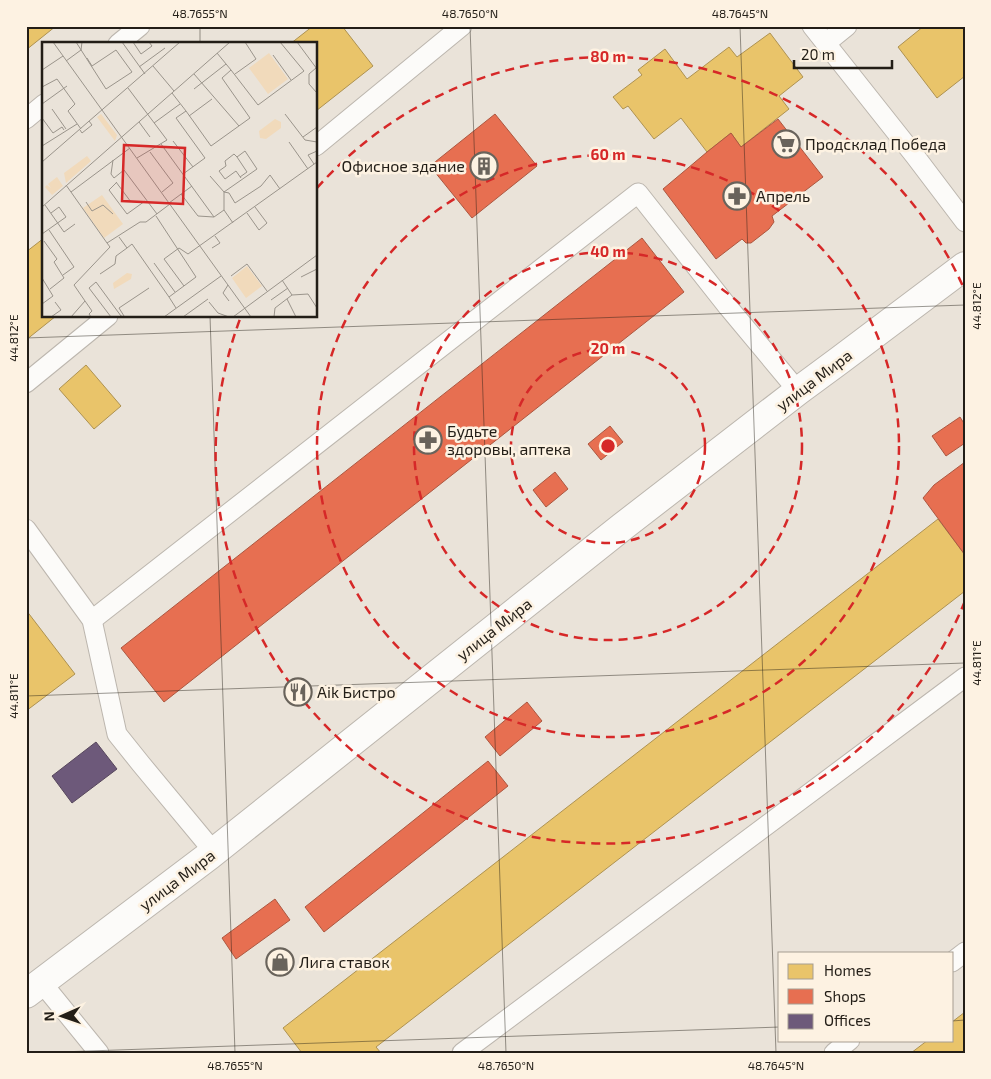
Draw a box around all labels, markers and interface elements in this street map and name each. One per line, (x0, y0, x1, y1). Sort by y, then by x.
text: 48.7655°N (172, 6, 228, 20)
text: 48.7650°N (442, 6, 498, 20)
text: 48.7645°N (712, 6, 768, 20)
scale bar (794, 38, 891, 70)
inset map (42, 42, 318, 318)
text: 20 m (801, 45, 835, 63)
text: 80 m (590, 47, 626, 65)
supermarket icon: Продсклад Победа (771, 129, 801, 159)
place label: Продсклад Победа (805, 134, 946, 153)
text: 60 m (591, 145, 625, 163)
building icon: Офисное здание (469, 151, 499, 181)
place label: Офисное здание (341, 156, 465, 175)
pharmacy icon: Апрель (722, 181, 752, 211)
place label: Апрель (756, 186, 810, 205)
text: 40 m (590, 242, 626, 260)
text: 44.812°E (969, 282, 983, 330)
text: 44.812°E (6, 314, 20, 362)
text: 20 m (591, 339, 625, 357)
street label: улица Мира (772, 345, 856, 415)
place label: Будьте здоровы, аптека (447, 421, 571, 458)
pharmacy icon: Будьте здоровы, аптека (413, 425, 443, 455)
centre of rings (599, 437, 617, 455)
street label: улица Мира (452, 593, 536, 665)
text: 44.811°E (969, 640, 983, 686)
text: 44.811°E (6, 673, 20, 719)
restaurant icon: Aik Бистро (283, 677, 313, 707)
place label: Aik Бистро (317, 682, 396, 701)
street label: улица Мира (135, 845, 219, 915)
shop icon: Лига ставок (265, 947, 295, 977)
place label: Лига ставок (299, 952, 390, 971)
legend (778, 952, 954, 1042)
text: Homes (824, 961, 871, 979)
text: Shops (824, 987, 866, 1005)
north arrow (38, 992, 88, 1042)
text: N (40, 1011, 57, 1022)
text: Offices (824, 1011, 871, 1029)
text: 48.7655°N (207, 1058, 263, 1072)
text: 48.7650°N (478, 1058, 534, 1072)
text: 48.7645°N (748, 1058, 804, 1072)

